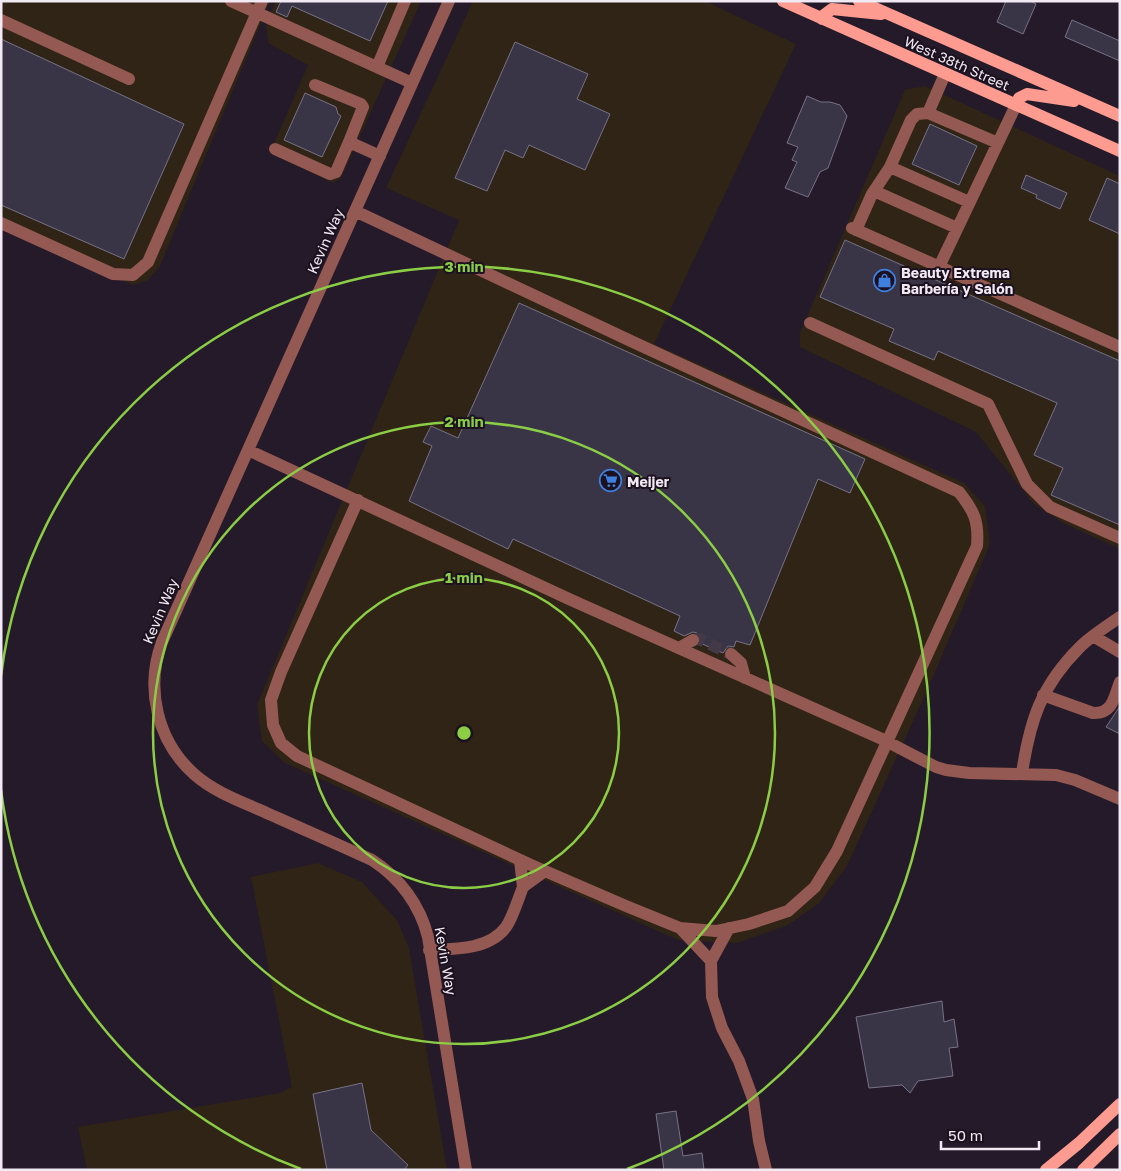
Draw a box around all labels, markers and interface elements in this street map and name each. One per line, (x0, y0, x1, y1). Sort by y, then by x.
street label: West 38th Street (902, 32, 1012, 94)
street label: Kevin Way (303, 206, 347, 276)
text: 3 min (444, 257, 484, 275)
place label: Beauty Extrema Barbería y Salón (901, 264, 1013, 297)
shop icon: Beauty Extrema Barbería y Salón (873, 268, 897, 292)
text: 2 min (444, 412, 484, 430)
supermarket icon: Meijer (599, 469, 623, 493)
place label: Meijer (627, 473, 670, 490)
text: 1 min (445, 568, 483, 586)
street label: Kevin Way (139, 576, 181, 646)
centre of rings (455, 724, 473, 742)
street label: Kevin Way (432, 925, 460, 997)
scale bar (941, 1118, 1038, 1150)
text: 50 m (948, 1126, 983, 1144)

